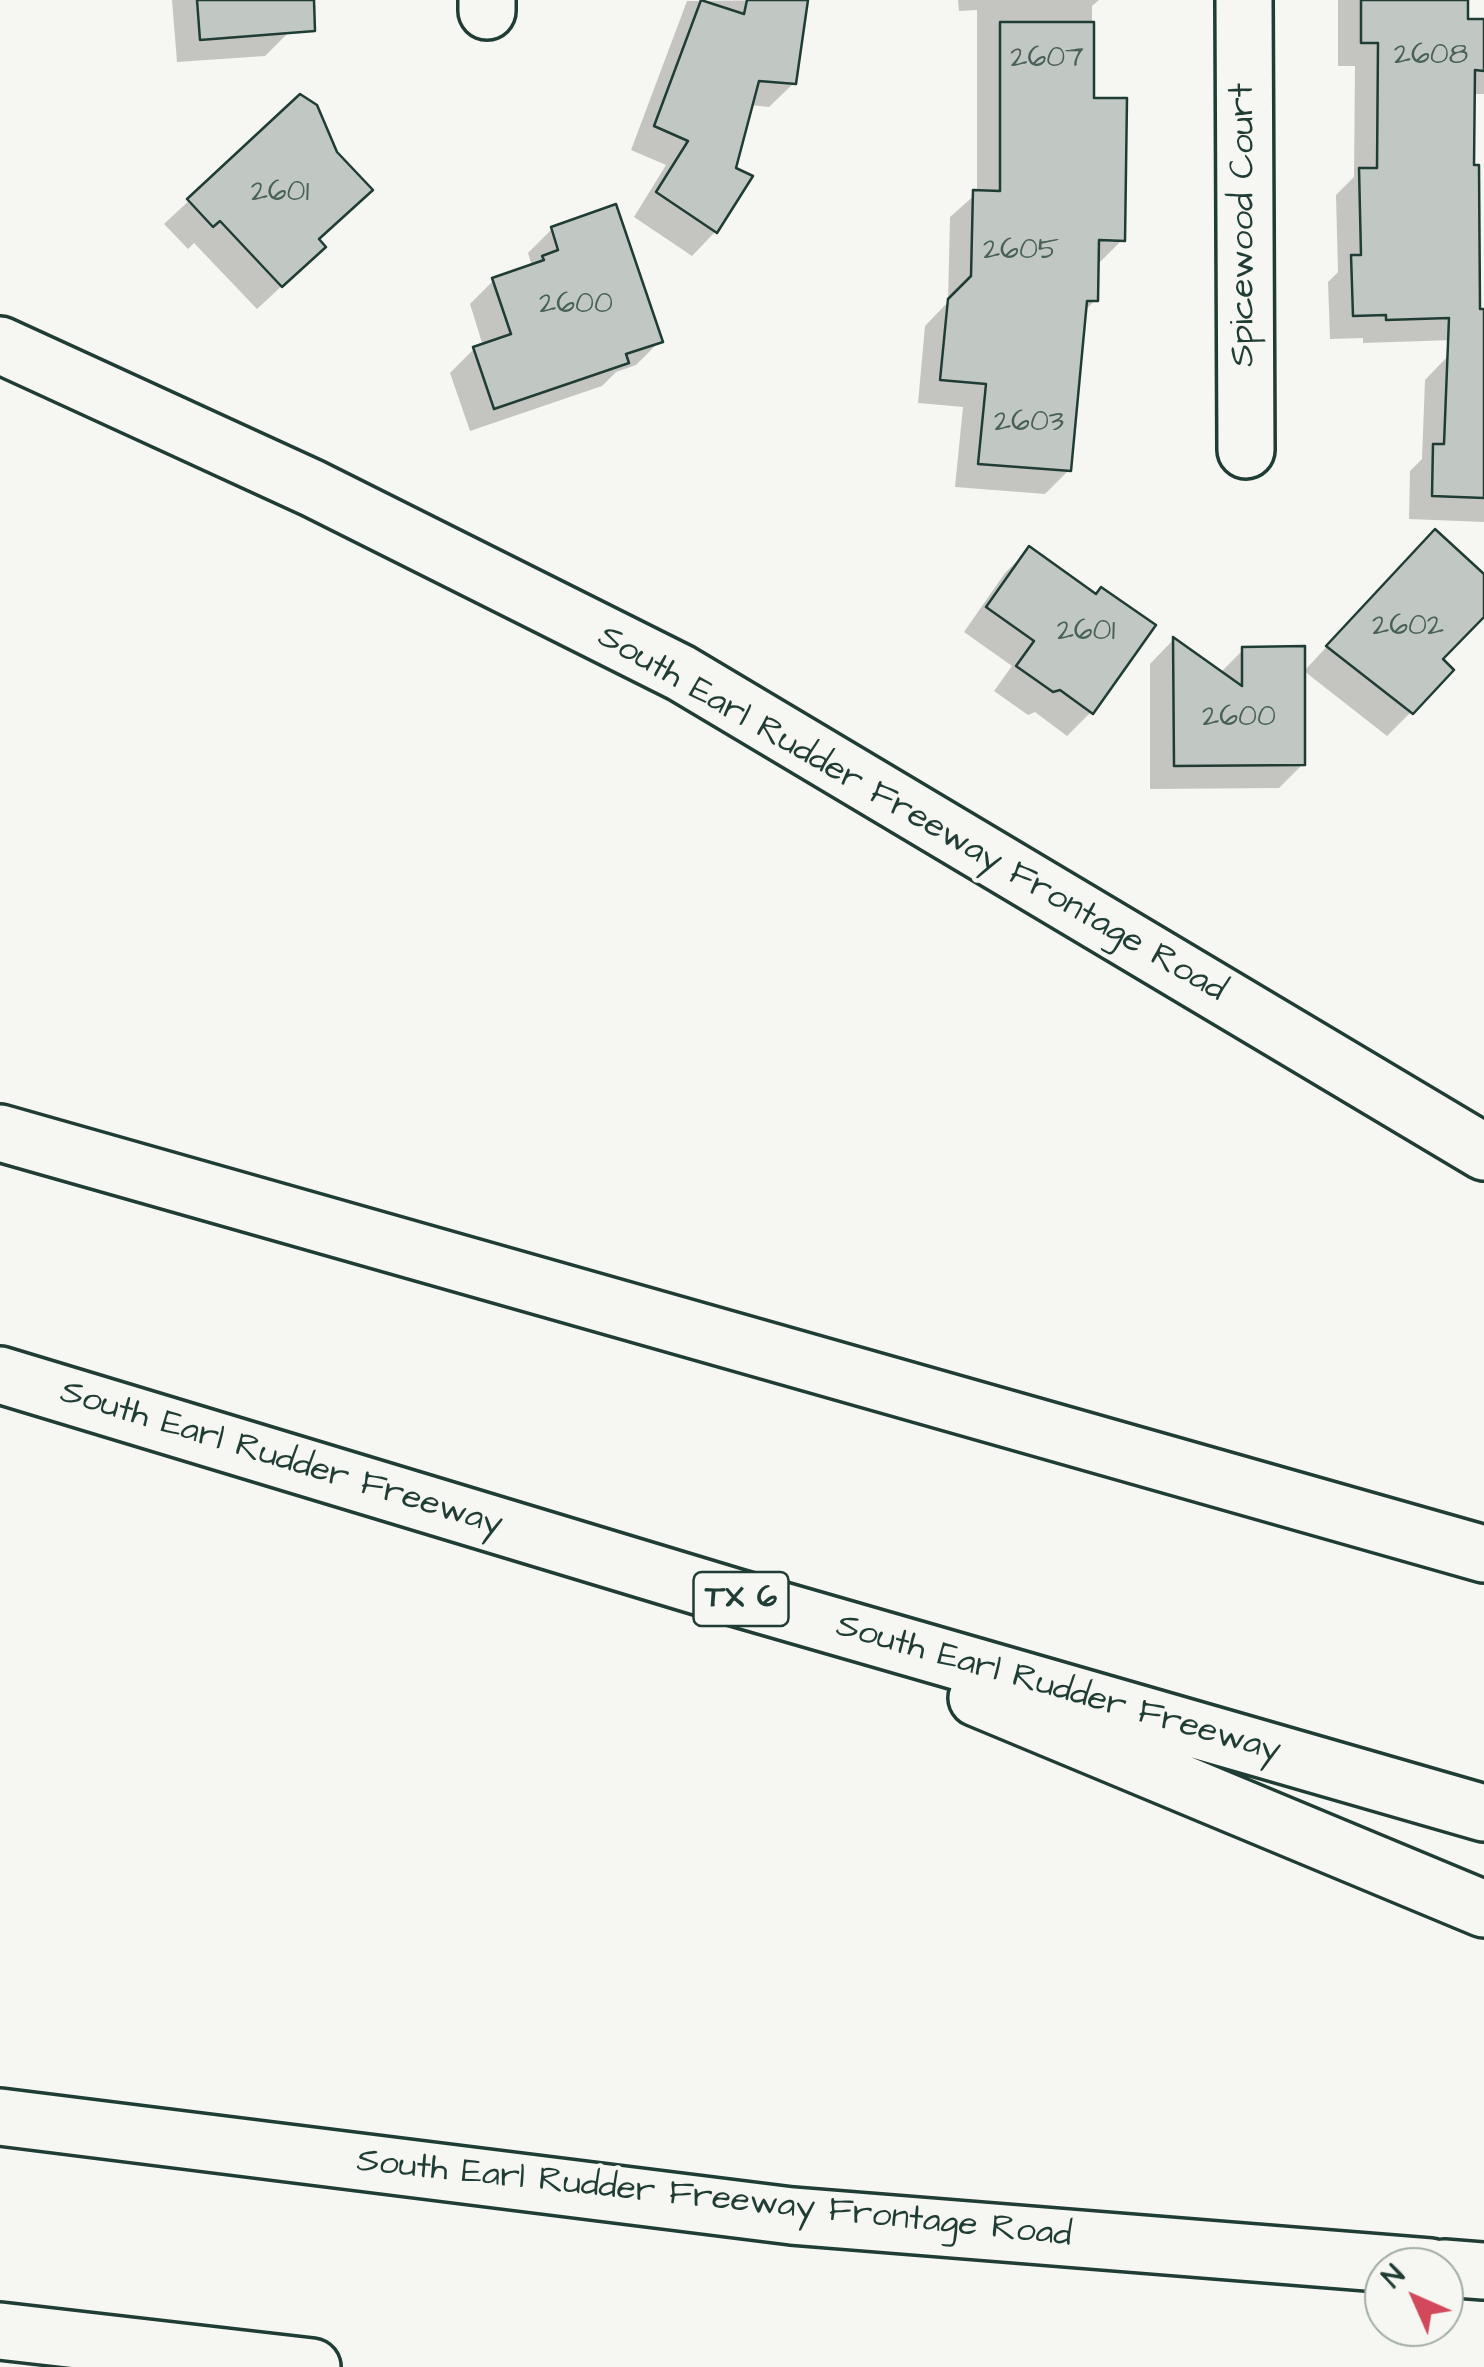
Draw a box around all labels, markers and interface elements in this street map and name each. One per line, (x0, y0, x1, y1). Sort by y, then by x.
house number: 2608 (1394, 39, 1468, 75)
house number: 2607 (1010, 42, 1084, 78)
street label: Spicewood Court (1224, 83, 1266, 367)
house number: 2601 (251, 176, 309, 212)
house number: 2605 (983, 234, 1059, 270)
house number: 2600 (539, 288, 613, 324)
house number: 2603 (994, 406, 1064, 442)
house number: 2602 (1372, 610, 1444, 646)
house number: 2601 (1057, 615, 1115, 651)
street label: South Earl Rudder Freeway Frontage Road (589, 617, 1233, 1013)
house number: 2600 (1202, 701, 1276, 737)
street label: South Earl Rudder Freeway (55, 1373, 507, 1547)
road number: TX 6 (694, 1572, 788, 1626)
street label: South Earl Rudder Freeway (831, 1606, 1285, 1774)
street label: South Earl Rudder Freeway Frontage Road (355, 2142, 1073, 2258)
north arrow (1364, 2247, 1464, 2347)
text: N (1374, 2257, 1414, 2297)

